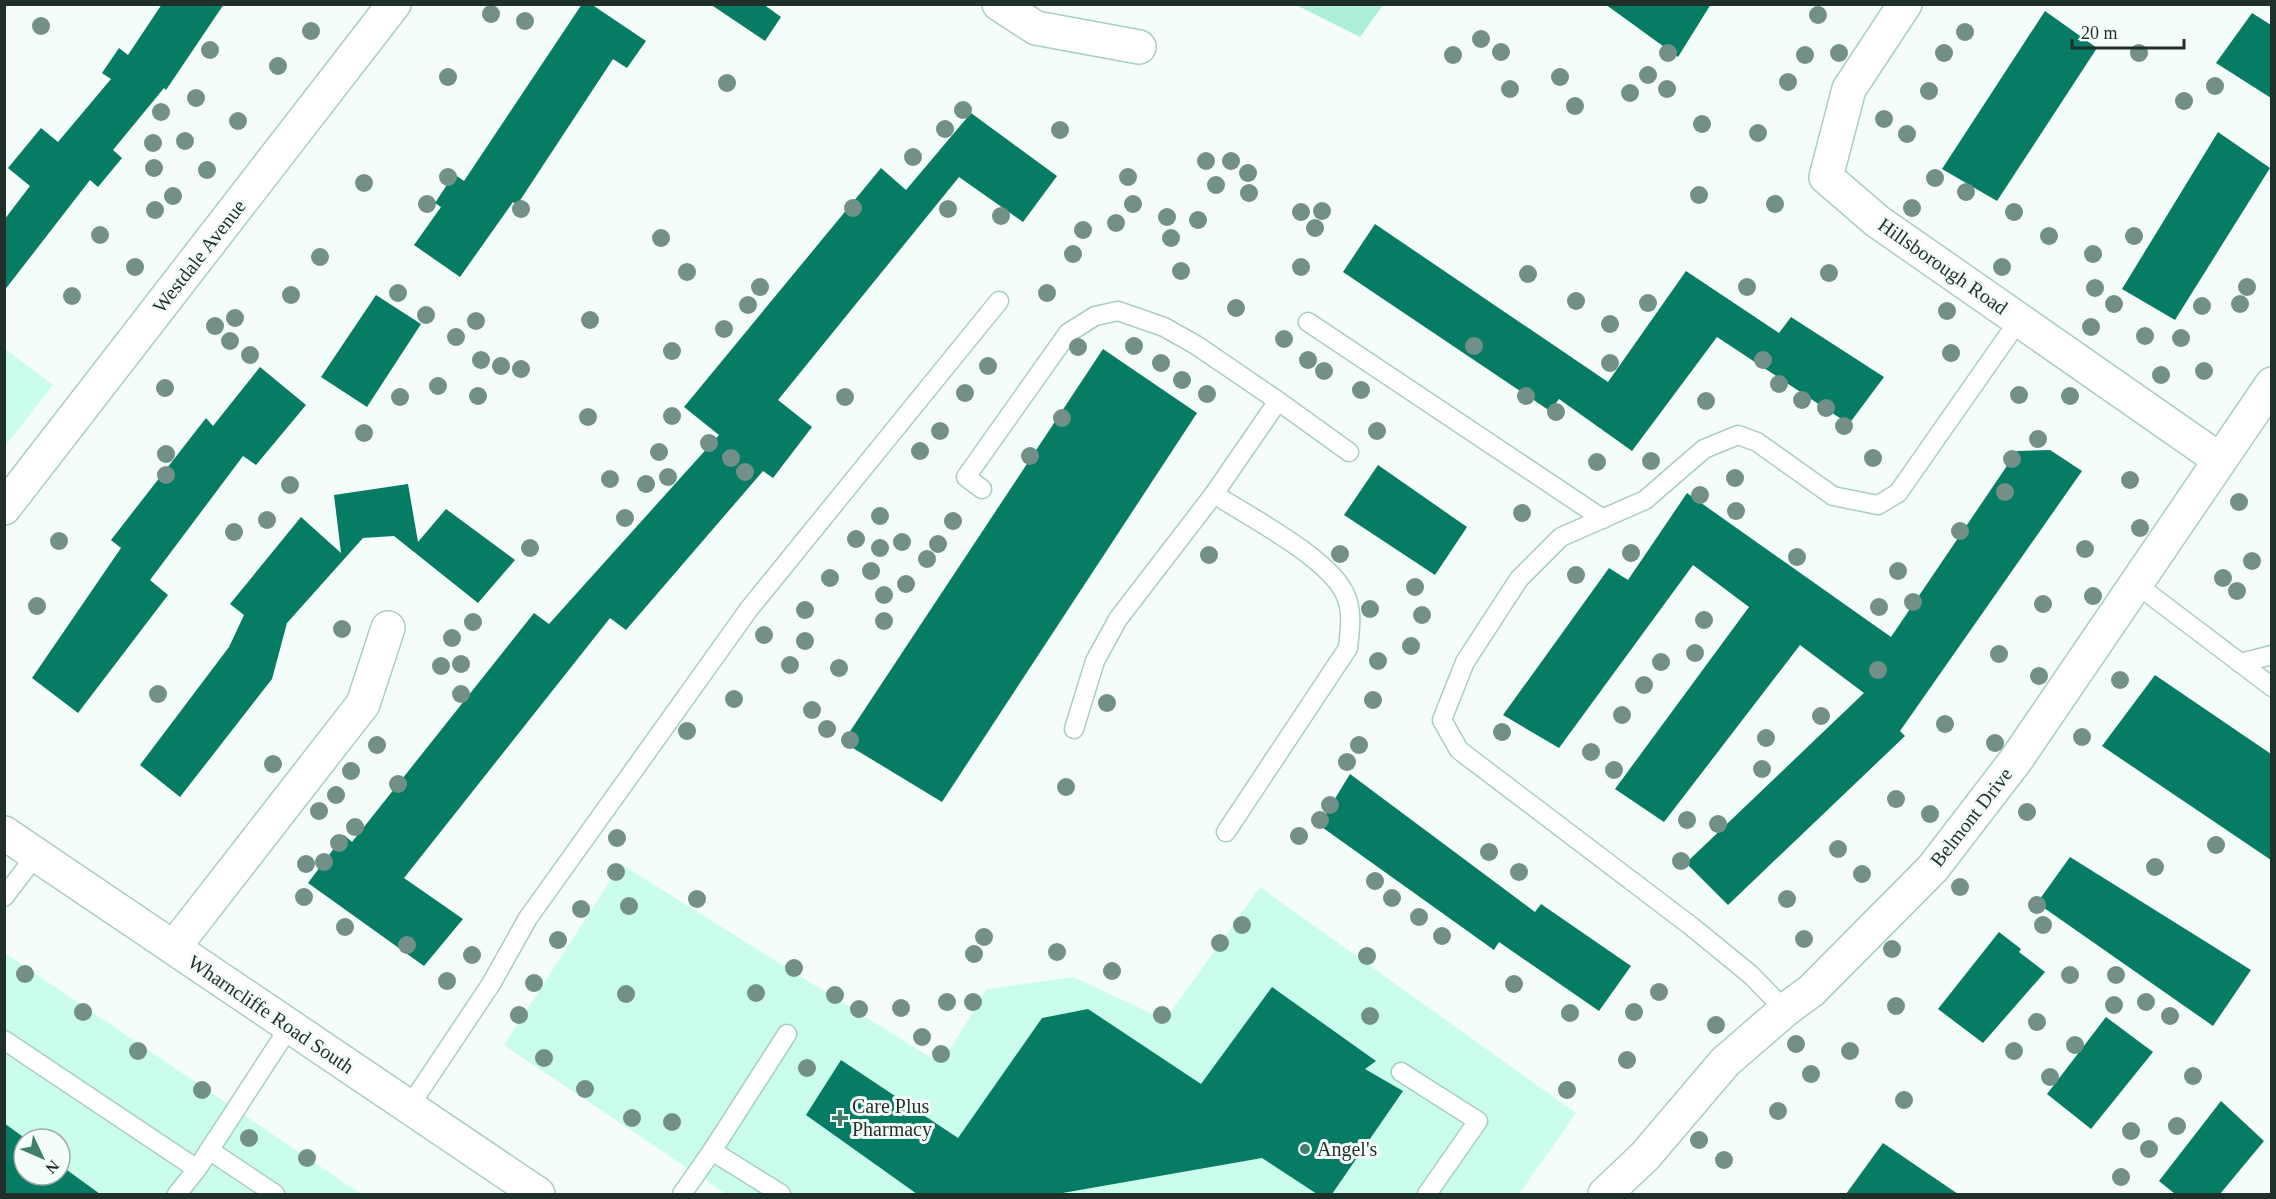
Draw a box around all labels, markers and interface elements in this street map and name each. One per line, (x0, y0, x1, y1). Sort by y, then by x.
scale bar (2072, 12, 2184, 50)
text: 20 m (2081, 23, 2118, 43)
street label: Westdale Avenue (148, 195, 250, 317)
street label: Hillsborough Road (1874, 213, 2012, 320)
street label: Belmont Drive (1926, 763, 2017, 871)
street label: Wharncliffe Road South (184, 950, 358, 1078)
place label: Care Plus Pharmacy (852, 1095, 932, 1141)
marker: Care Plus Pharmacy (833, 1111, 847, 1125)
north arrow (12, 1127, 72, 1187)
place label: Angel's (1317, 1138, 1377, 1161)
marker: Angel's (1298, 1142, 1312, 1156)
text: N (42, 1157, 63, 1177)

